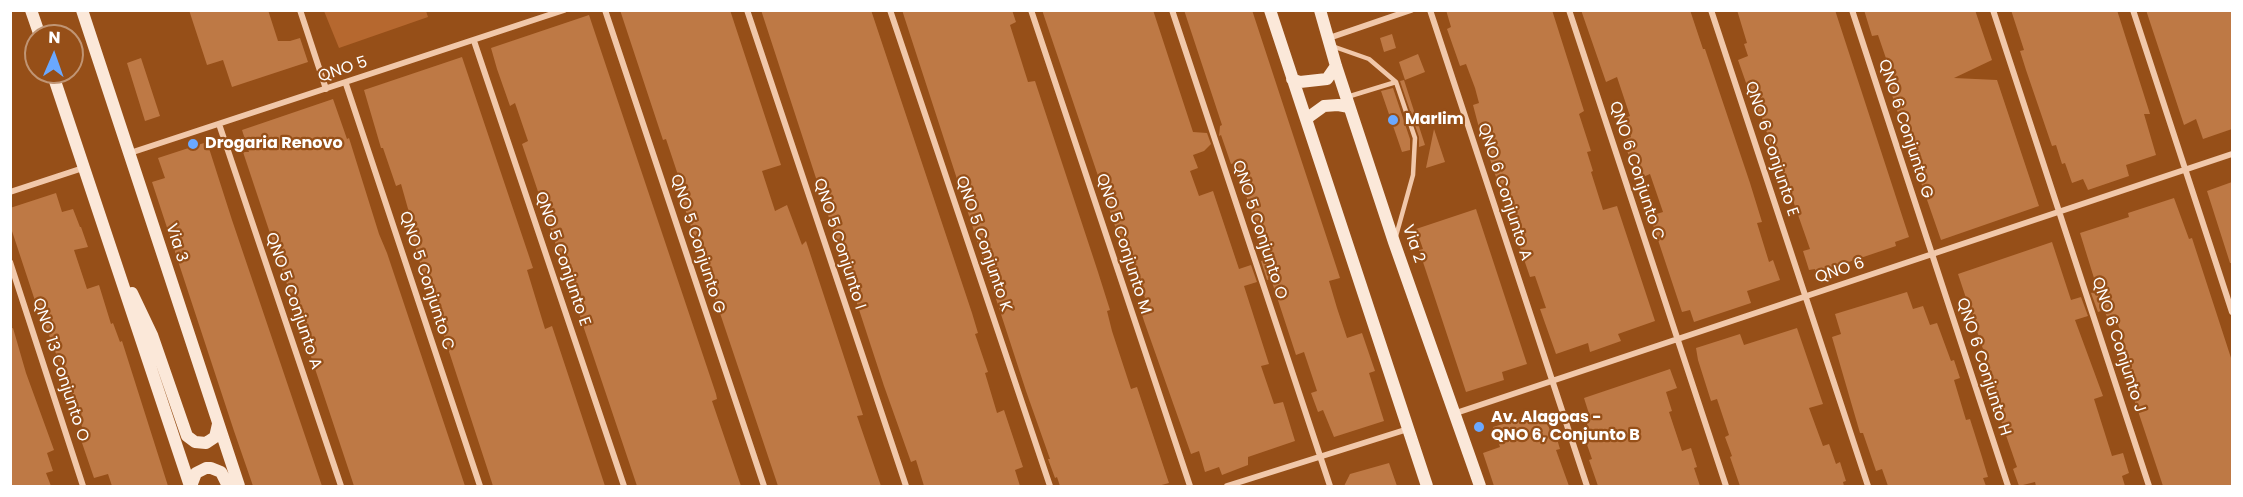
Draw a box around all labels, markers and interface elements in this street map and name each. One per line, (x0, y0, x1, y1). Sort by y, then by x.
north arrow (24, 24, 84, 84)
text: N (48, 26, 61, 49)
street label: QNO 5 (316, 53, 370, 87)
street label: QNO 6 Conjunto G (1873, 57, 1937, 201)
street label: QNO 6 Conjunto E (1740, 79, 1802, 219)
street label: QNO 6 Conjunto C (1604, 99, 1668, 243)
place label: Marlim (1405, 110, 1464, 130)
marker: Marlim (1386, 113, 1400, 127)
street label: QNO 6 Conjunto A (1473, 121, 1535, 263)
place label: Drogaria Renovo (205, 134, 343, 154)
marker: Drogaria Renovo (186, 137, 200, 151)
street label: QNO 5 Conjunto O (1227, 158, 1291, 302)
street label: QNO 5 Conjunto M (1091, 171, 1155, 317)
street label: QNO 5 Conjunto G (665, 172, 729, 316)
street label: QNO 5 Conjunto K (951, 174, 1015, 314)
street label: QNO 5 Conjunto I (809, 176, 869, 312)
street label: QNO 5 Conjunto E (530, 189, 594, 329)
street label: QNO 5 Conjunto C (394, 209, 458, 353)
street label: Via 3 (161, 221, 191, 265)
street label: Via 2 (1398, 222, 1428, 266)
street label: QNO 5 Conjunto A (261, 230, 325, 372)
street label: QNO 6 (1813, 254, 1867, 288)
street label: QNO 6 Conjunto J (2087, 275, 2149, 415)
street label: QNO 13 Conjunto O (28, 296, 92, 444)
street label: QNO 6 Conjunto H (1952, 296, 2014, 438)
place label: Av. Alagoas - QNO 6, Conjunto B (1491, 408, 1640, 446)
marker: Av. Alagoas - QNO 6, Conjunto B (1472, 420, 1486, 434)

